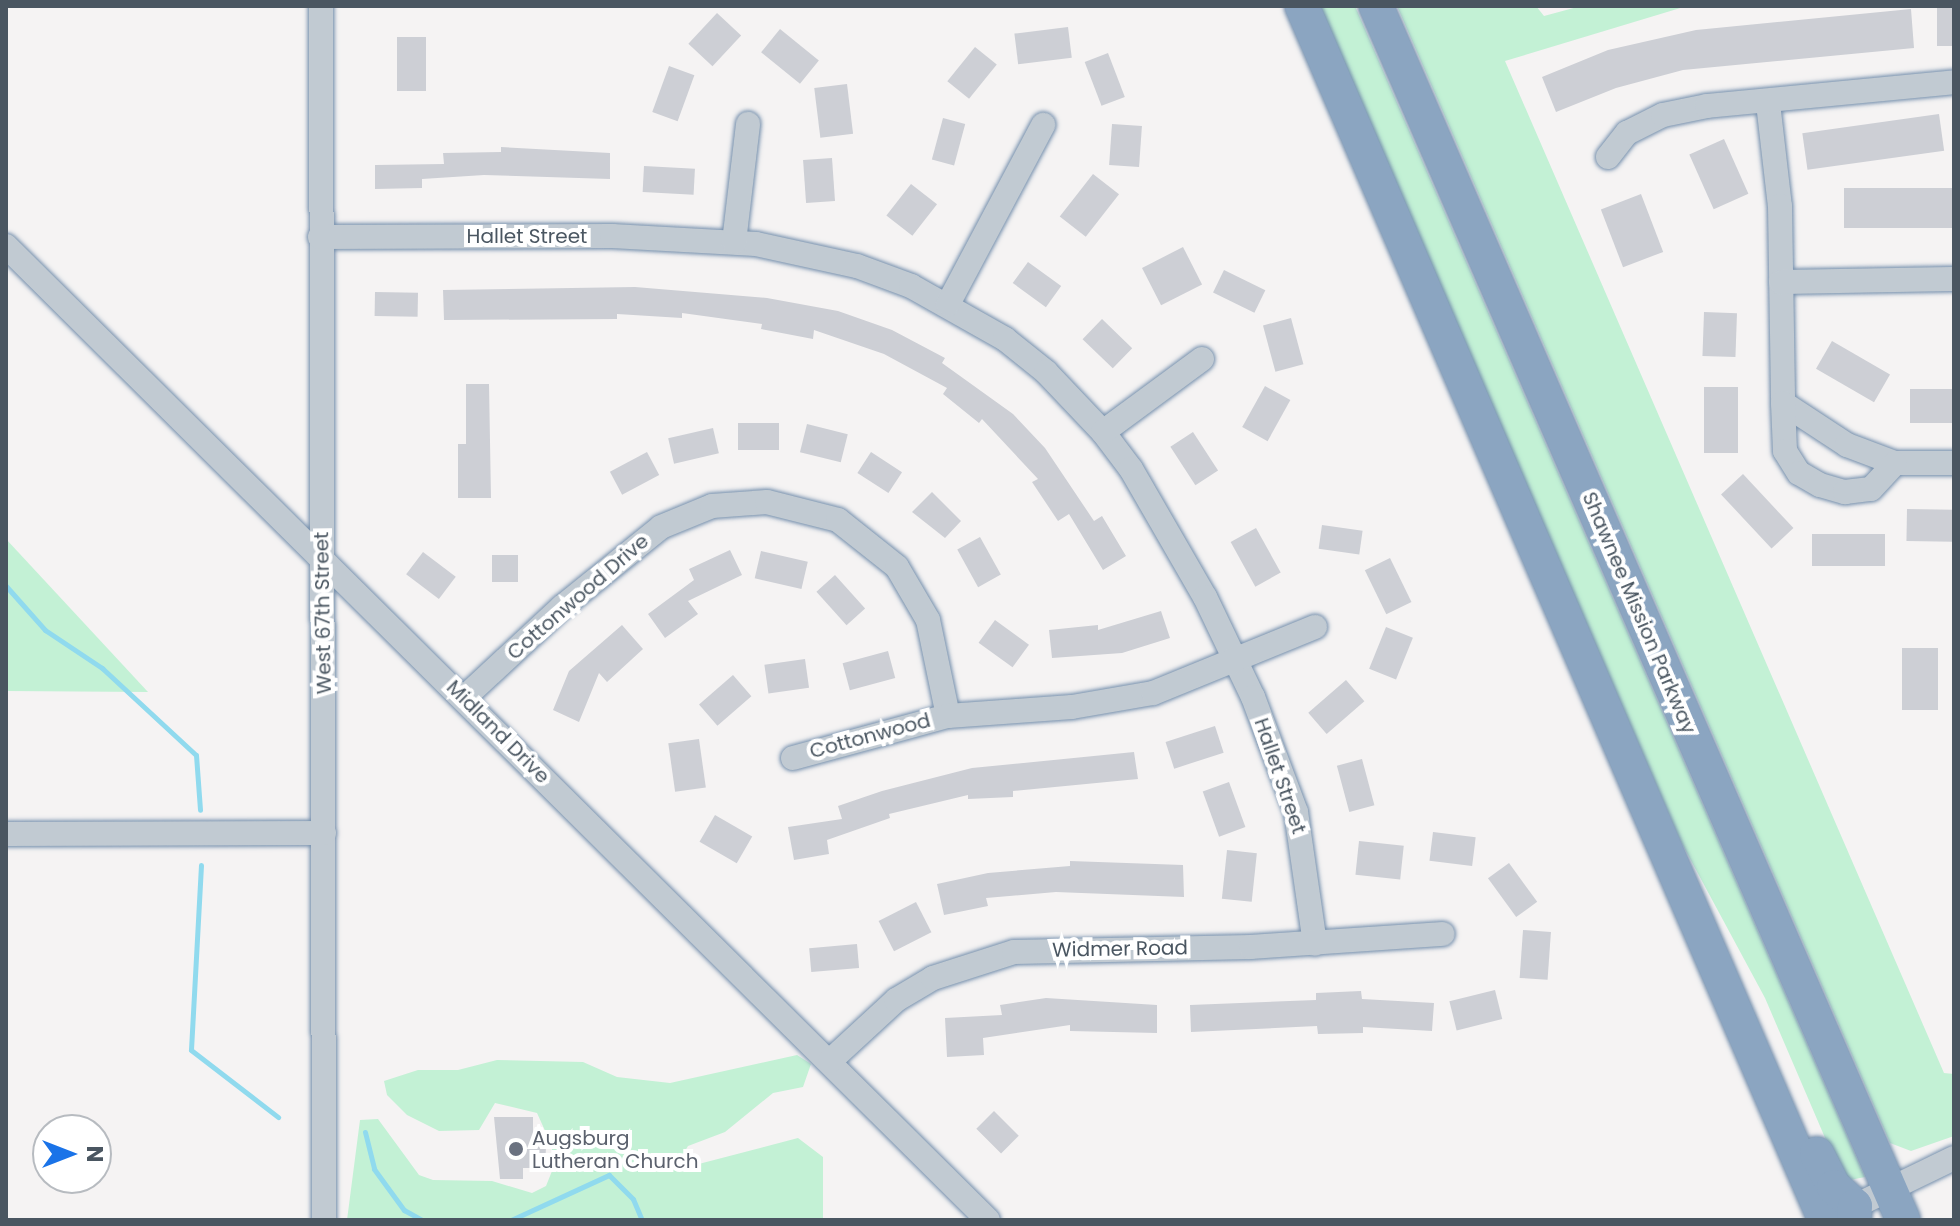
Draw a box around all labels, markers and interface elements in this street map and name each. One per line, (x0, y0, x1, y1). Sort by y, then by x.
street label: Hallet Street (467, 224, 587, 248)
street label: Shawnee Mission Parkway (1577, 488, 1701, 738)
street label: Cottonwood Drive (502, 529, 654, 665)
street label: West 67th Street (310, 532, 336, 694)
street label: Midland Drive (441, 675, 555, 789)
street label: Cottonwood (807, 708, 933, 764)
street label: Hallet Street (1249, 715, 1311, 837)
street label: Widmer Road (1052, 936, 1188, 962)
north arrow (32, 1114, 112, 1194)
place label: Augsburg Lutheran Church (532, 1126, 698, 1173)
marker: Augsburg Lutheran Church (507, 1140, 525, 1158)
text: N (79, 1146, 110, 1162)

